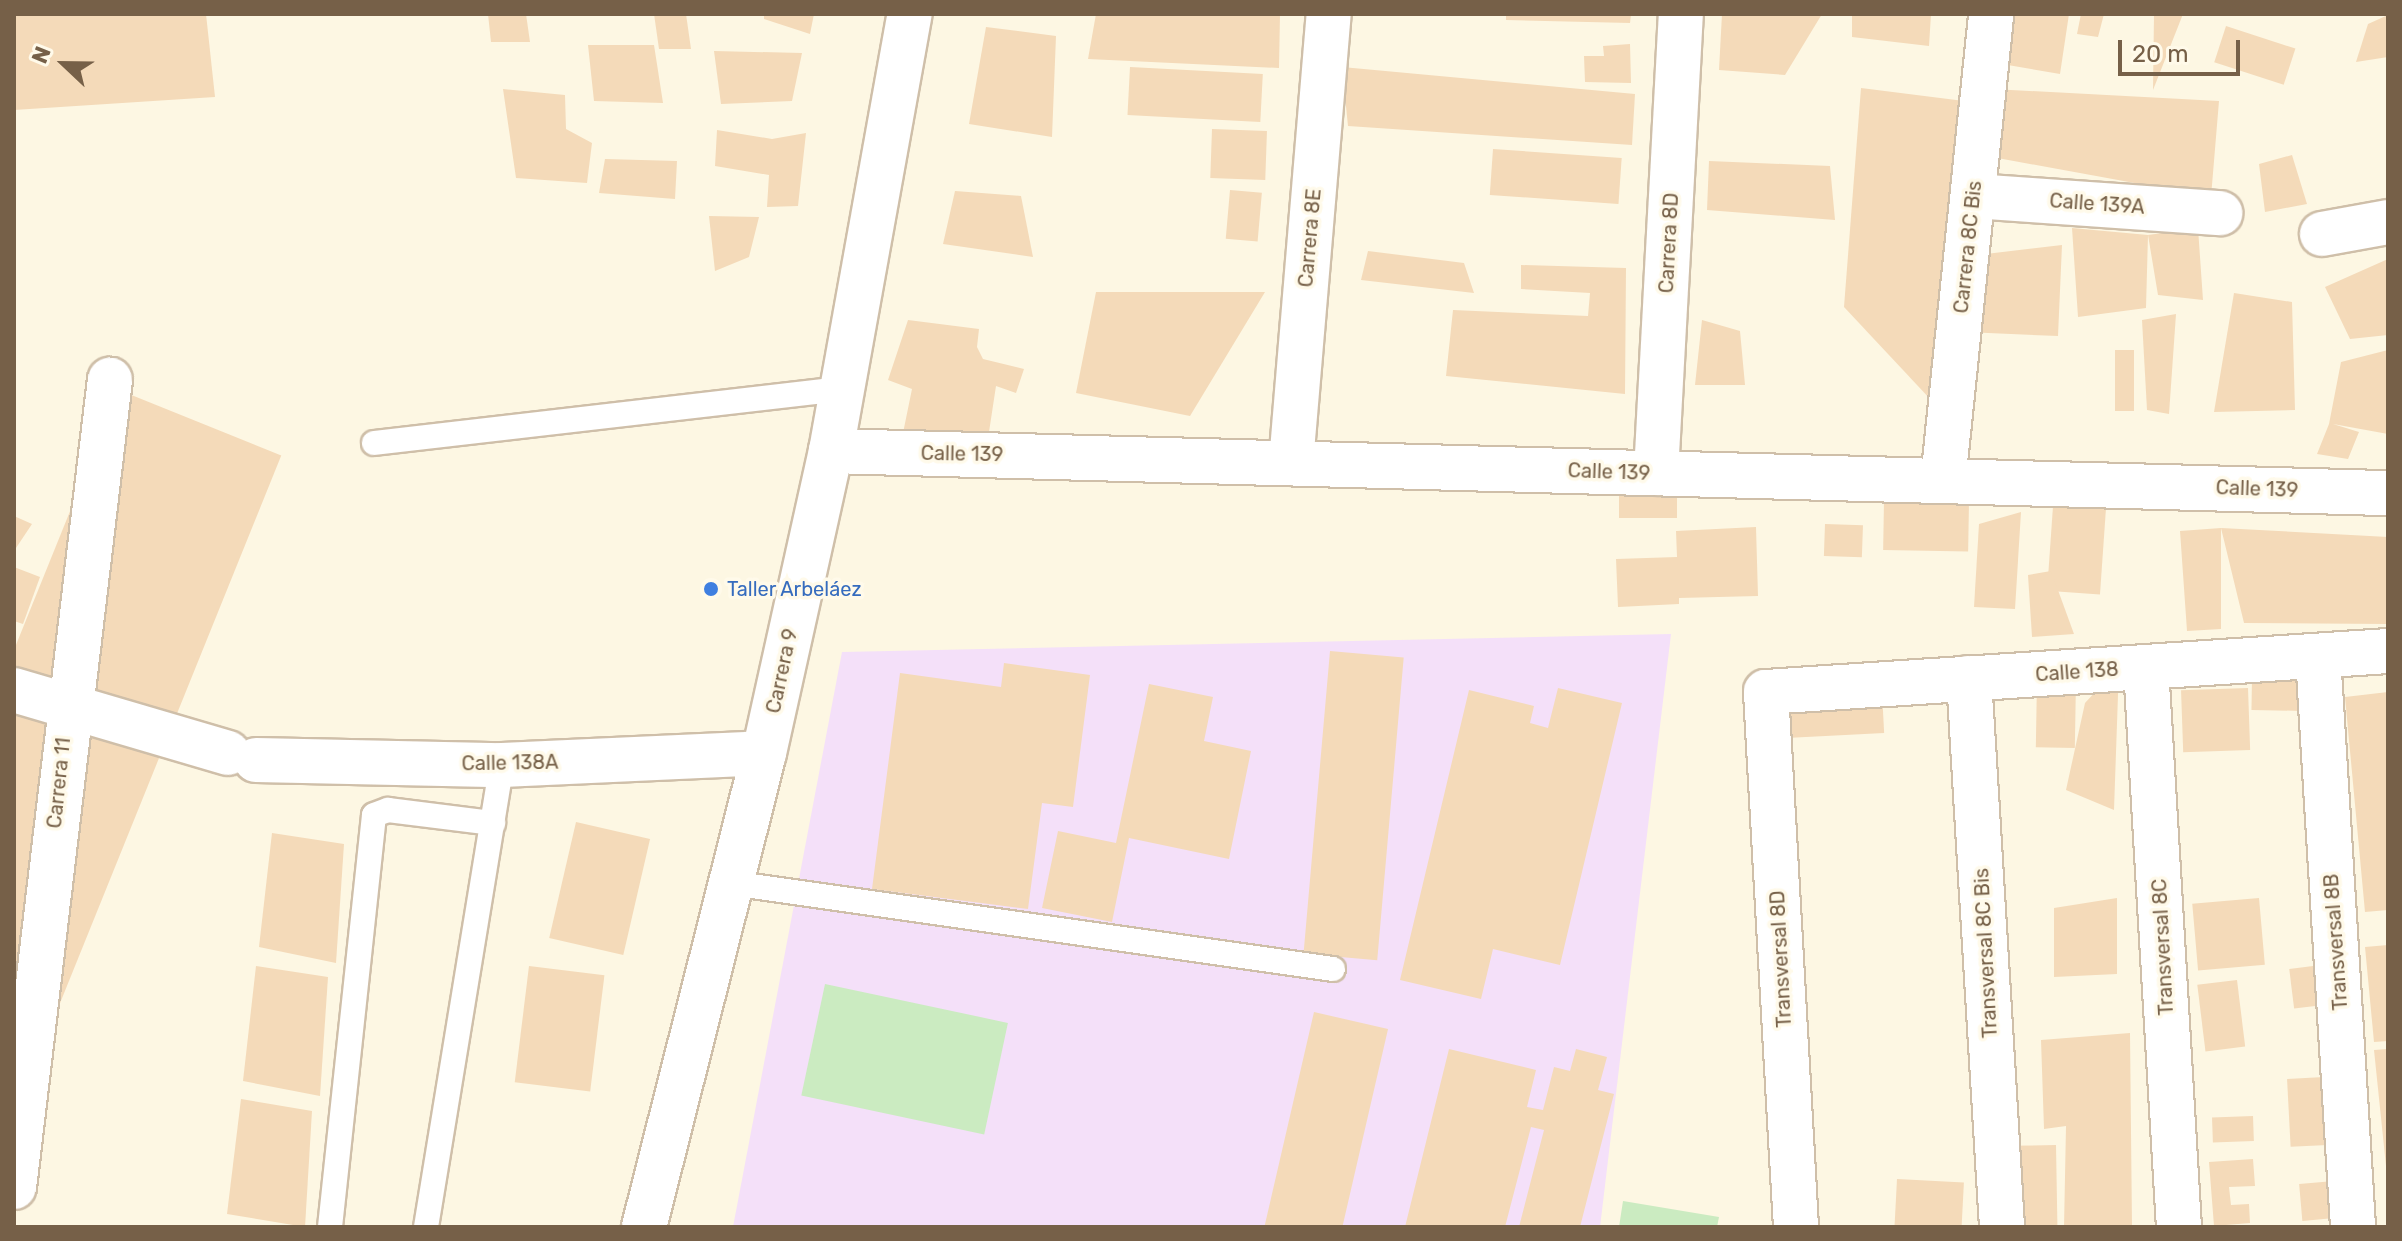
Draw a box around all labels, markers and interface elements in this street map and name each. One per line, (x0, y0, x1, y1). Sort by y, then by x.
north arrow (24, 24, 104, 104)
scale bar (2122, 24, 2244, 74)
text: 20 m (2132, 40, 2189, 68)
text: N (26, 42, 57, 67)
street label: Carrera 8C Bis (1949, 179, 1987, 315)
street label: Carrera 8E (1294, 188, 1326, 288)
street label: Calle 139A (2049, 189, 2145, 219)
street label: Carrera 8D (1654, 192, 1684, 294)
street label: Calle 139 (920, 441, 1004, 467)
street label: Calle 139 (1567, 459, 1651, 485)
street label: Calle 139 (2215, 476, 2299, 502)
place label: Taller Arbeláez (727, 577, 863, 601)
marker: Taller Arbeláez (702, 580, 720, 598)
street label: Carrera 9 (761, 627, 803, 715)
street label: Calle 138 (2035, 657, 2119, 687)
street label: Carrera 11 (42, 736, 76, 830)
street label: Calle 138A (461, 750, 559, 776)
street label: Transversal 8C Bis (1970, 867, 2002, 1039)
street label: Transversal 8B (2319, 873, 2353, 1011)
street label: Transversal 8C (2147, 878, 2179, 1016)
street label: Transversal 8D (1765, 890, 1797, 1028)

